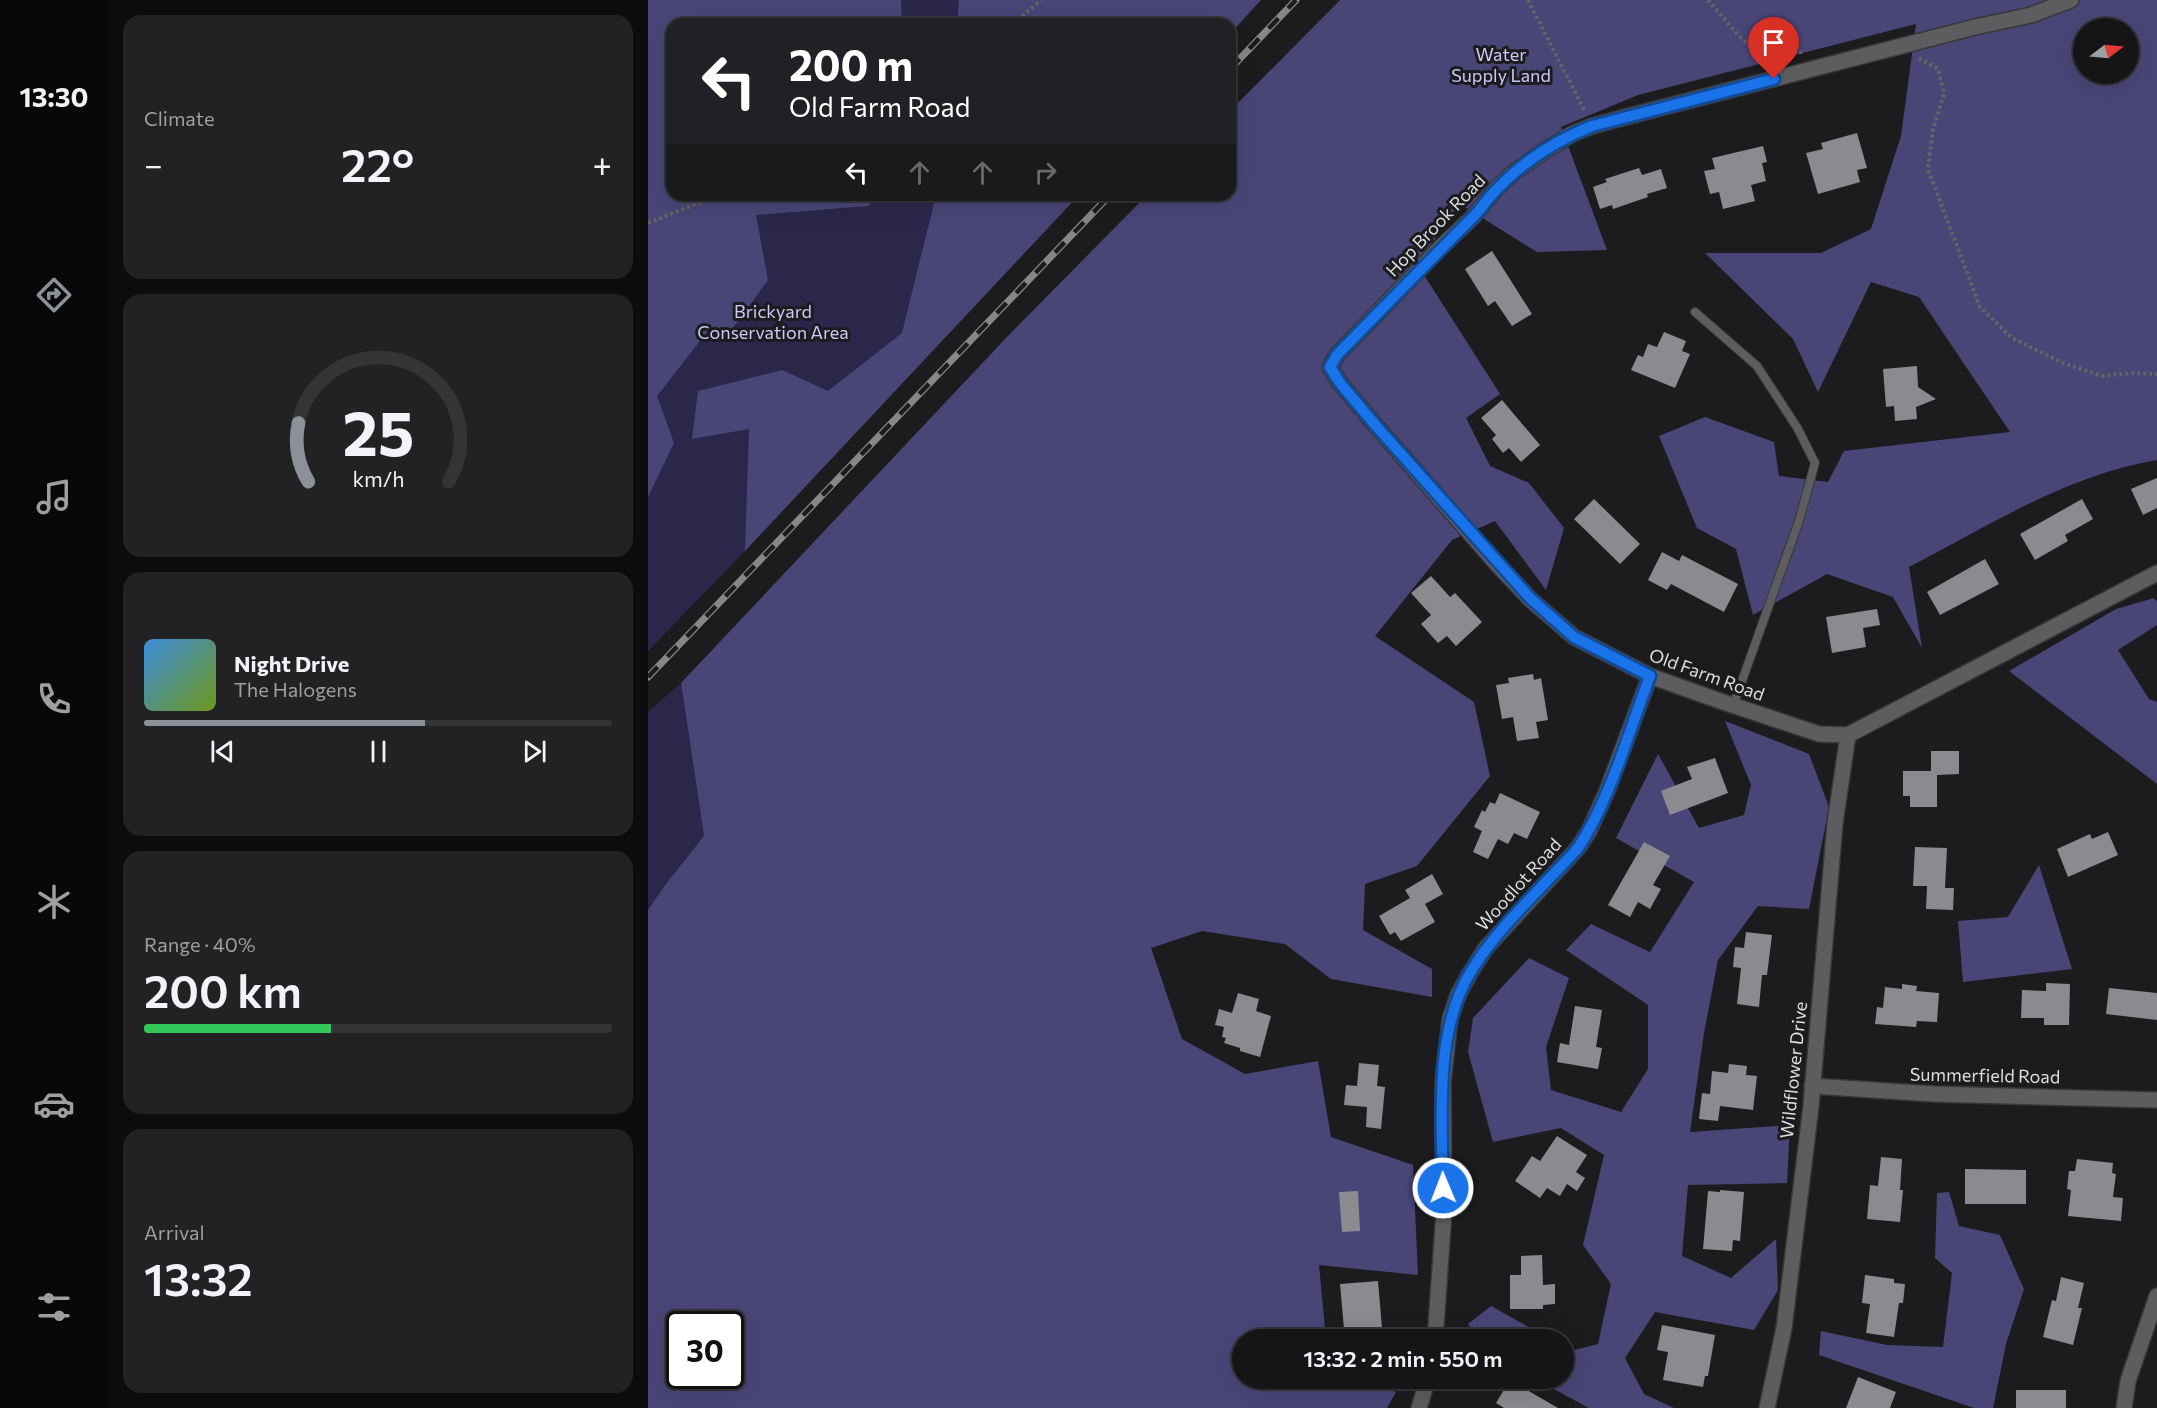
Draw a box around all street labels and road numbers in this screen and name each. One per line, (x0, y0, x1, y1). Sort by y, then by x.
street label: Hop Brook Road (1381, 169, 1489, 281)
street label: Old Farm Road (1646, 643, 1768, 705)
street label: Woodlot Road (1471, 833, 1565, 935)
street label: Wildflower Drive (1775, 1000, 1811, 1140)
street label: Summerfield Road (1910, 1063, 2060, 1087)

